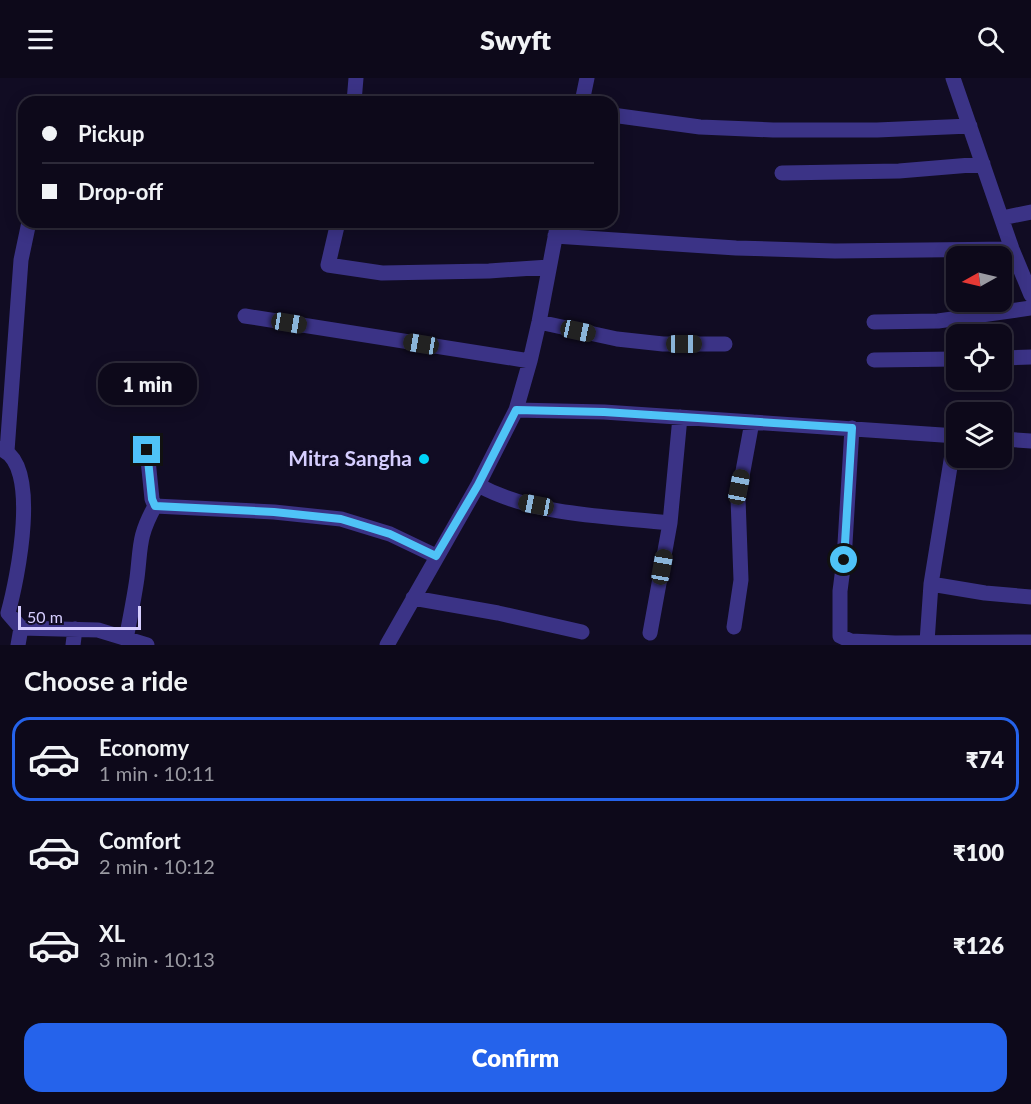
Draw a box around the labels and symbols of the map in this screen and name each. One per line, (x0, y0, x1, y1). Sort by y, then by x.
north arrow (946, 246, 1012, 312)
car (270, 311, 308, 335)
car (559, 318, 597, 344)
car (402, 332, 440, 356)
car (666, 335, 702, 353)
callout: 1 min (98, 363, 196, 405)
route end (133, 436, 160, 463)
place label: Mitra Sangha (288, 445, 412, 470)
marker: Mitra Sangha (417, 452, 431, 466)
car (727, 468, 751, 506)
car (517, 493, 555, 517)
route start (830, 546, 857, 573)
car (650, 548, 674, 586)
scale bar (18, 603, 141, 630)

